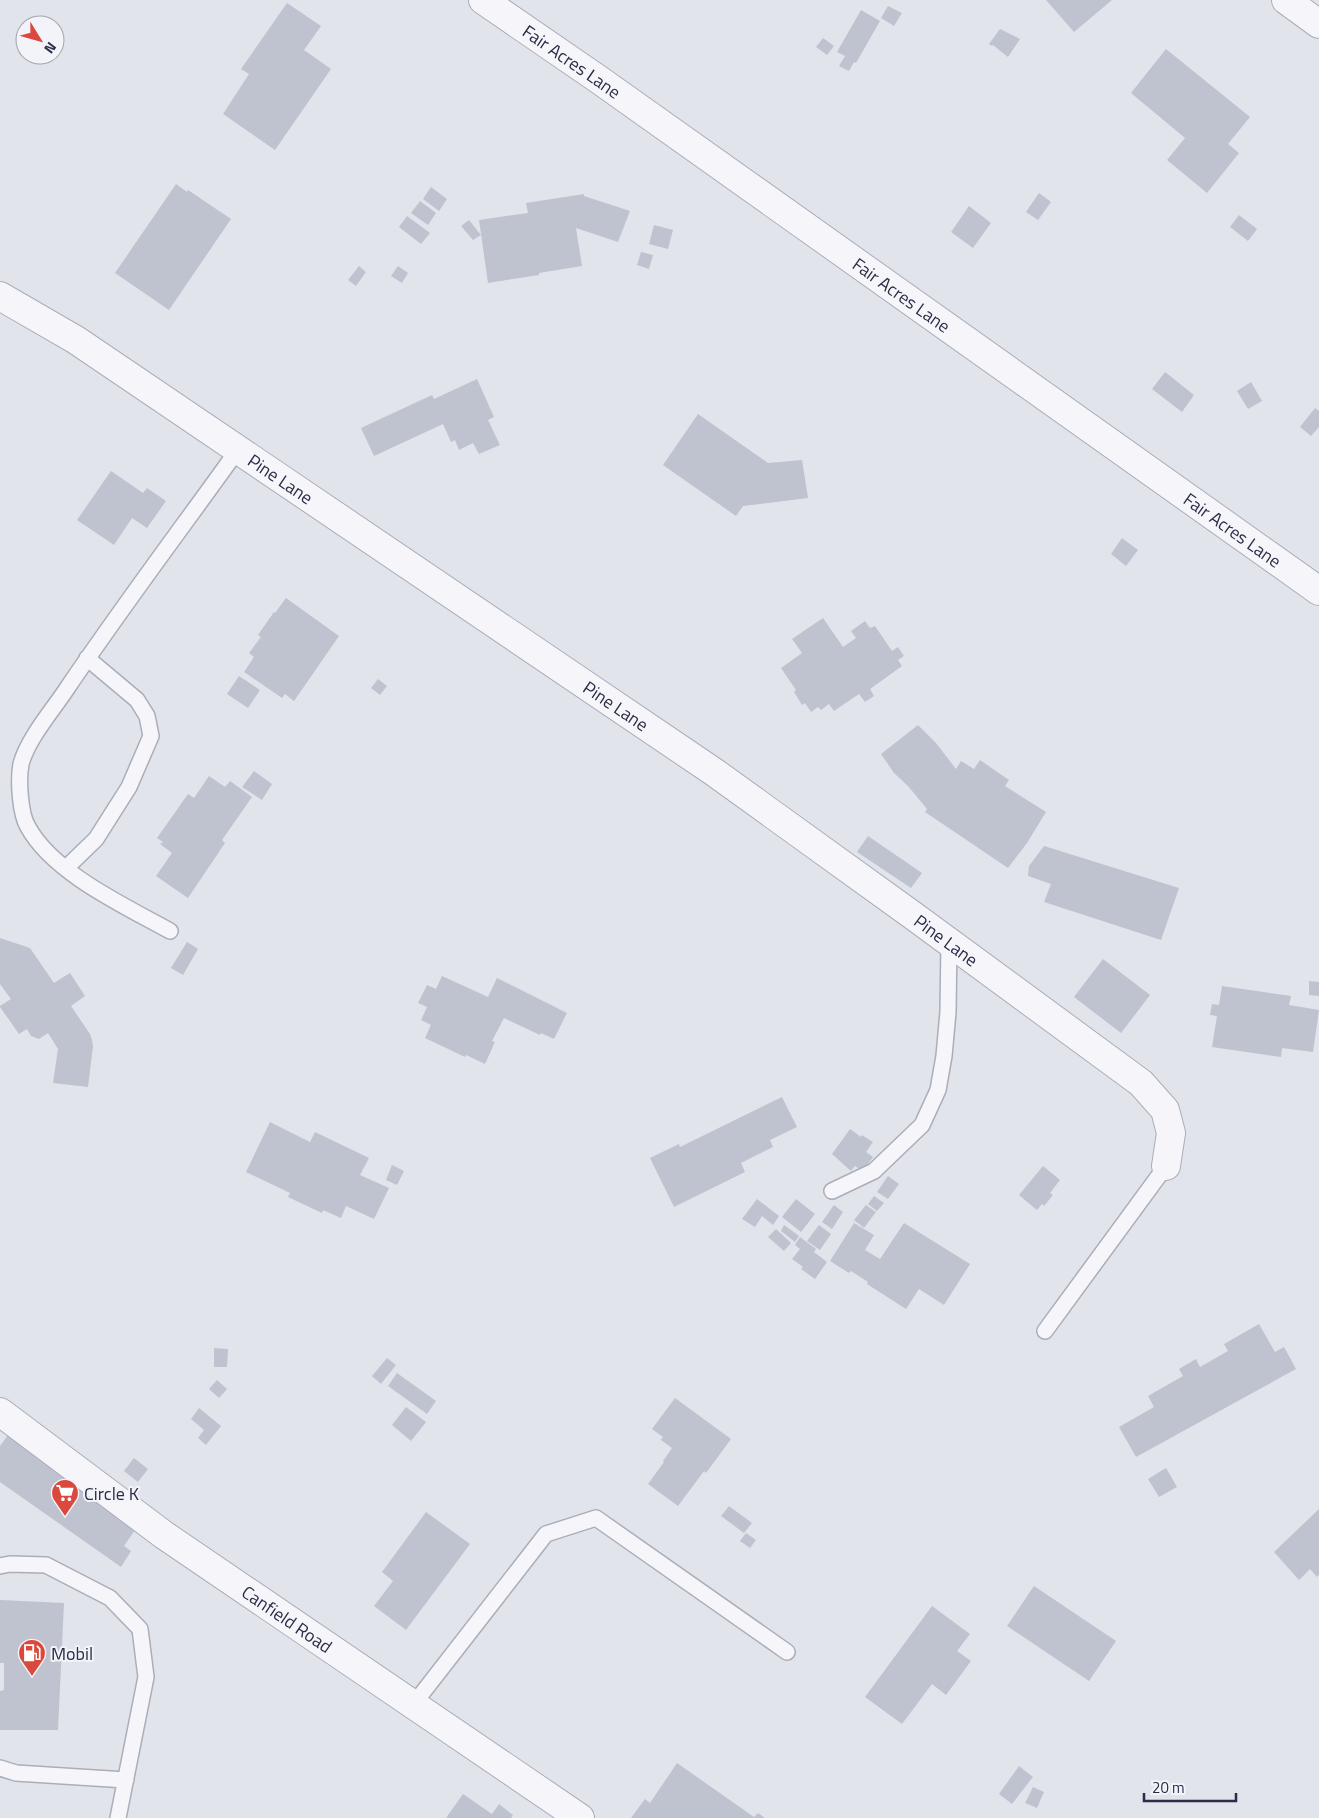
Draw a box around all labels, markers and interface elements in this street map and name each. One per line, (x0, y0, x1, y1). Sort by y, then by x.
north arrow (15, 15, 65, 65)
street label: Fair Acres Lane (517, 18, 627, 105)
text: N (39, 38, 62, 58)
street label: Fair Acres Lane (847, 251, 956, 339)
street label: Pine Lane (243, 447, 319, 510)
street label: Fair Acres Lane (1178, 486, 1287, 574)
street label: Pine Lane (578, 674, 654, 738)
street label: Pine Lane (909, 907, 984, 973)
supermarket icon: Circle K (50, 1478, 80, 1517)
place label: Circle K (84, 1480, 139, 1507)
street label: Canfield Road (237, 1578, 338, 1659)
fuel station icon: Mobil (17, 1638, 47, 1677)
place label: Mobil (51, 1640, 93, 1667)
scale bar (1144, 1770, 1236, 1802)
text: 20 m (1152, 1776, 1185, 1799)

